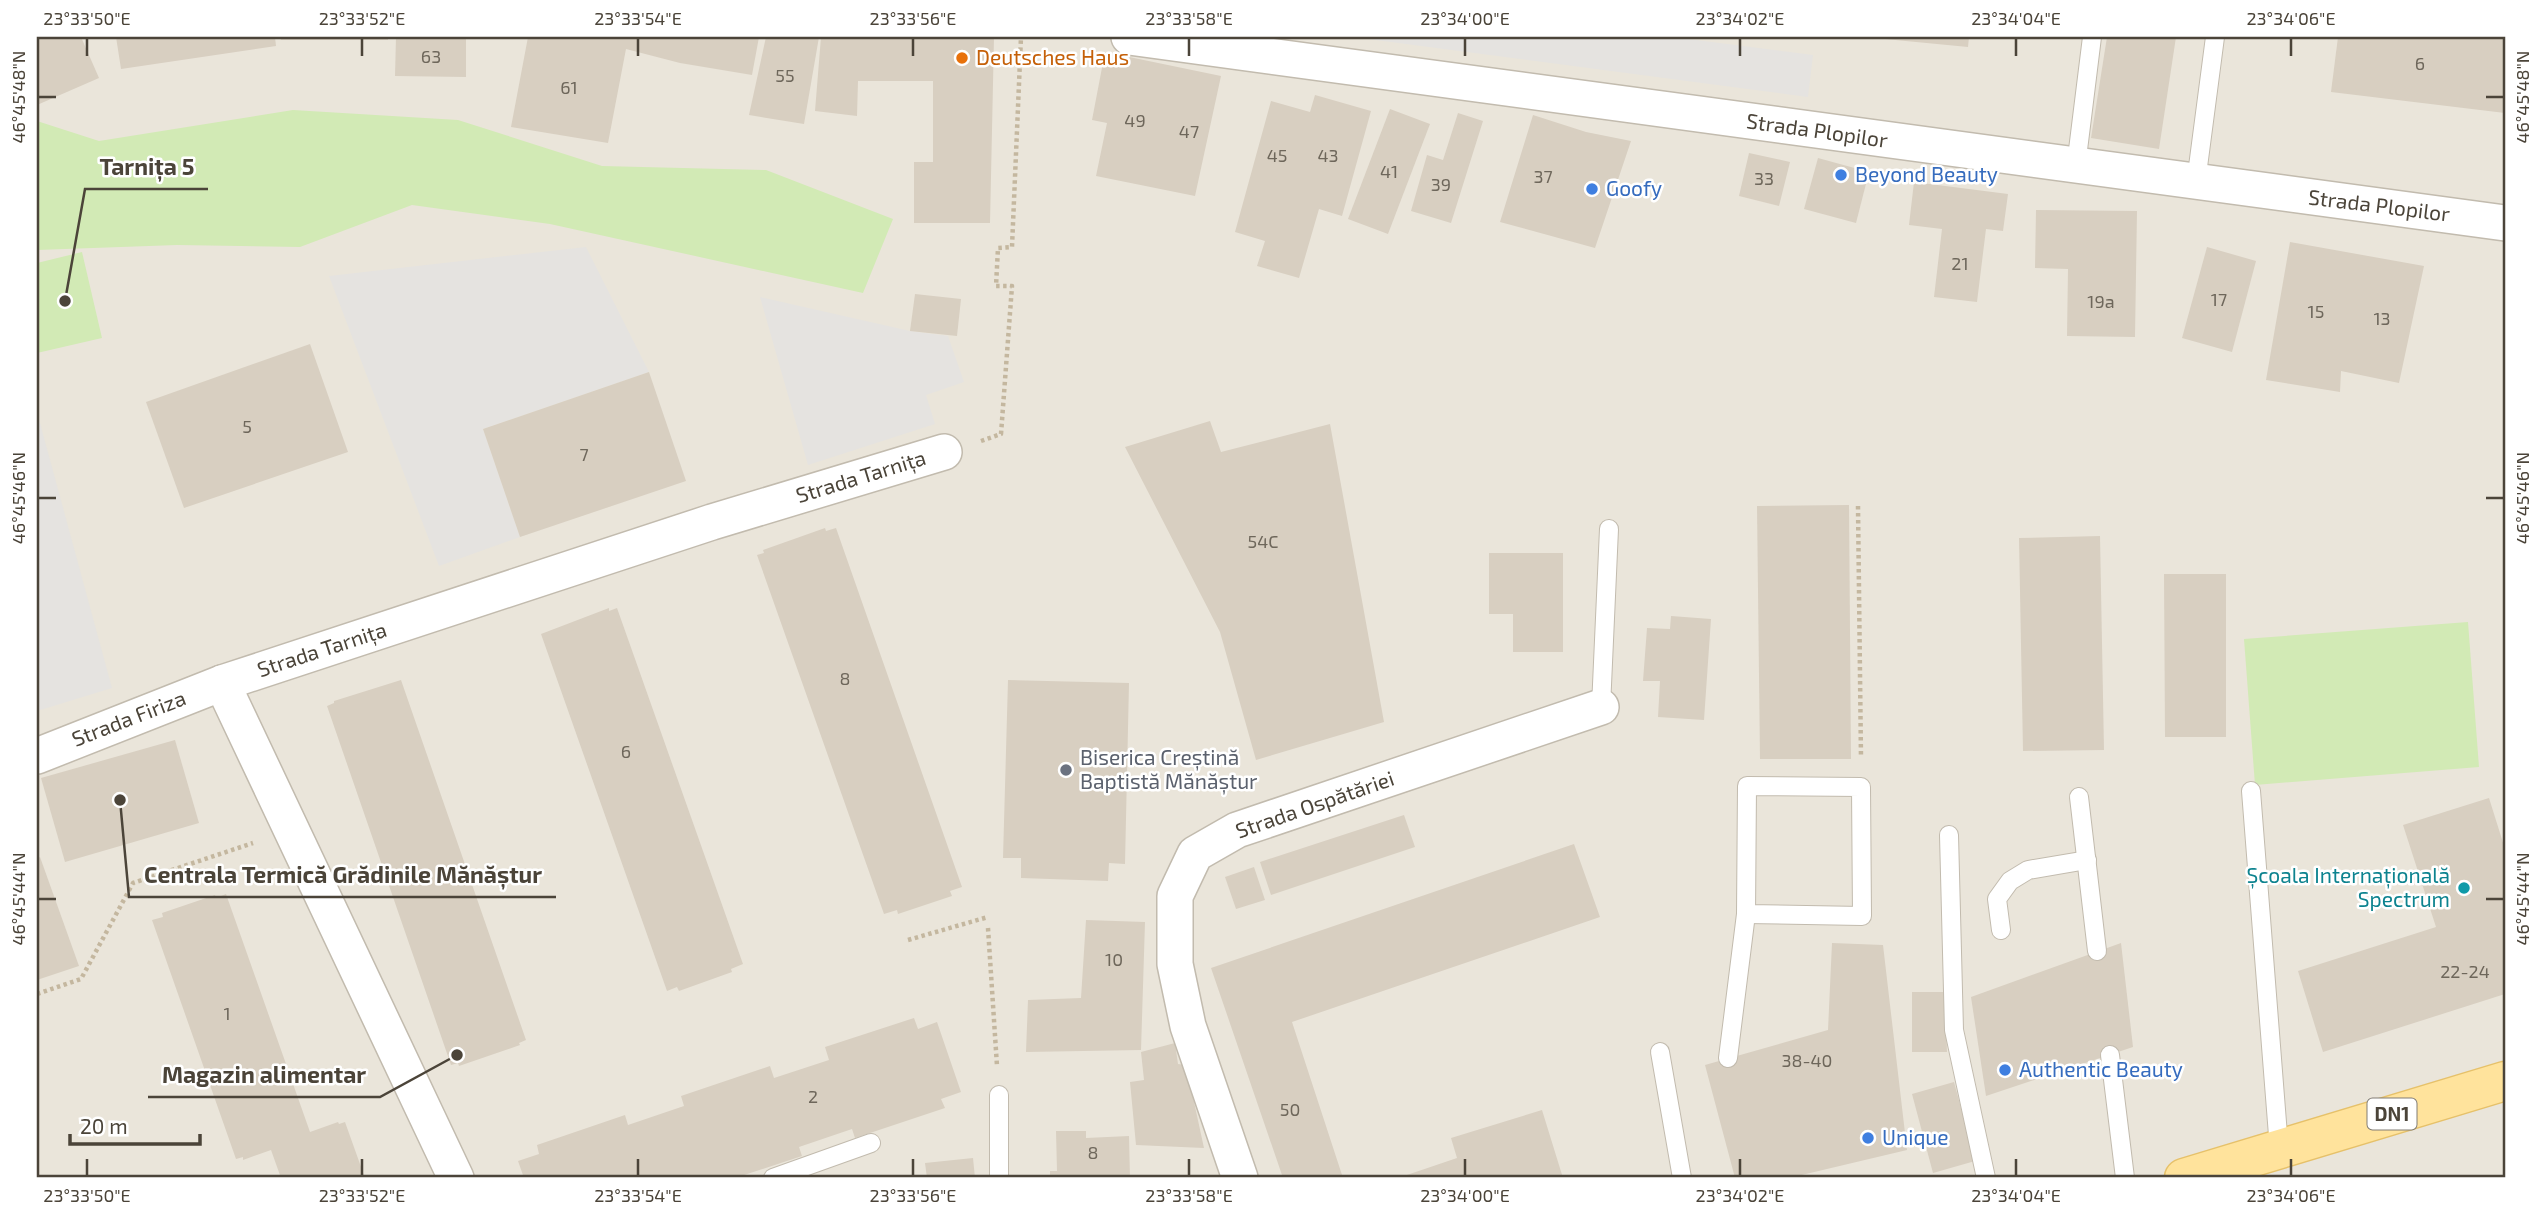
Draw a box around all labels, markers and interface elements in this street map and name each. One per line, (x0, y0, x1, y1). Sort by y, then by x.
text: 23°33'50"E (43, 7, 131, 29)
text: 23°33'52"E (319, 7, 405, 29)
text: 23°33'54"E (594, 7, 682, 29)
text: 23°33'56"E (870, 7, 956, 29)
text: 23°33'58"E (1145, 7, 1233, 29)
text: 23°34'00"E (1420, 7, 1510, 29)
text: 23°34'02"E (1696, 7, 1784, 29)
text: 23°34'04"E (1971, 7, 2061, 29)
text: 23°34'06"E (2246, 7, 2336, 29)
place label: Deutsches Haus (976, 44, 1129, 69)
house number: 63 (421, 45, 441, 67)
text: 46°45'48"N (7, 50, 29, 144)
marker: Deutsches Haus (954, 50, 970, 66)
text: 46°45'48"N (2511, 50, 2533, 144)
house number: 6 (2415, 52, 2425, 74)
house number: 55 (775, 64, 795, 86)
house number: 61 (560, 76, 578, 98)
street label: Strada Plopilor (1745, 107, 1890, 152)
house number: 49 (1124, 109, 1146, 131)
house number: 47 (1179, 120, 1199, 142)
house number: 45 (1267, 144, 1287, 166)
house number: 43 (1317, 144, 1339, 166)
callout: Tarnița 5 (85, 145, 208, 189)
text: Tarnița 5 (99, 152, 195, 182)
house number: 41 (1380, 160, 1398, 182)
place label: Beyond Beauty (1855, 161, 1998, 186)
house number: 37 (1533, 165, 1553, 187)
house number: 33 (1754, 167, 1774, 189)
marker: Beyond Beauty (1833, 167, 1849, 183)
house number: 39 (1431, 173, 1451, 195)
place label: Goofy (1606, 175, 1662, 200)
marker: Goofy (1584, 181, 1600, 197)
street label: Strada Plopilor (2307, 183, 2452, 226)
house number: 21 (1951, 252, 1969, 274)
house number: 17 (2211, 288, 2227, 310)
house number: 19a (2087, 290, 2115, 312)
house number: 15 (2308, 300, 2324, 322)
house number: 13 (2373, 307, 2391, 329)
house number: 5 (242, 415, 252, 437)
house number: 7 (579, 443, 589, 465)
street label: Strada Tarnița (793, 444, 929, 509)
text: 46°45'46"N (7, 452, 29, 544)
text: 46°45'46"N (2511, 452, 2533, 544)
house number: 54C (1248, 530, 1278, 552)
street label: Strada Tarnița (254, 616, 390, 683)
house number: 8 (840, 667, 850, 689)
street label: Strada Firiza (68, 684, 189, 751)
house number: 6 (621, 740, 631, 762)
place label: Biserica Creștină Baptistă Mănăștur (1080, 744, 1258, 795)
marker: Biserica Creștină Baptistă Mănăștur (1058, 762, 1074, 778)
street label: Strada Ospătăriei (1232, 765, 1397, 842)
text: 46°45'44"N (7, 852, 29, 946)
text: 46°45'44"N (2511, 852, 2533, 946)
callout: Centrala Termică Grădinile Mănăștur (129, 853, 556, 897)
text: Centrala Termică Grădinile Mănăștur (144, 860, 542, 890)
place label: Școala Internațională Spectrum (2246, 862, 2450, 911)
marker: Școala Internațională Spectrum (2456, 880, 2472, 896)
house number: 10 (1105, 948, 1123, 970)
house number: 22-24 (2440, 960, 2490, 982)
house number: 1 (223, 1002, 231, 1024)
house number: 38-40 (1782, 1049, 1832, 1071)
callout: Magazin alimentar (148, 1053, 380, 1097)
place label: Authentic Beauty (2019, 1056, 2183, 1081)
text: Magazin alimentar (162, 1060, 366, 1088)
marker: Authentic Beauty (1997, 1062, 2013, 1078)
house number: 2 (808, 1085, 818, 1107)
house number: 50 (1280, 1098, 1300, 1120)
road number: DN1 (2368, 1098, 2416, 1130)
scale bar (70, 1103, 200, 1147)
text: 20 m (80, 1113, 128, 1138)
place label: Unique (1882, 1124, 1949, 1149)
marker: Unique (1860, 1130, 1876, 1146)
house number: 8 (1088, 1141, 1098, 1163)
text: 23°33'50"E (43, 1184, 131, 1206)
text: 23°33'52"E (319, 1184, 405, 1206)
text: 23°33'54"E (594, 1184, 682, 1206)
text: 23°33'56"E (870, 1184, 956, 1206)
text: 23°33'58"E (1145, 1184, 1233, 1206)
text: 23°34'00"E (1420, 1184, 1510, 1206)
text: 23°34'02"E (1696, 1184, 1784, 1206)
text: 23°34'04"E (1971, 1184, 2061, 1206)
text: 23°34'06"E (2246, 1184, 2336, 1206)

